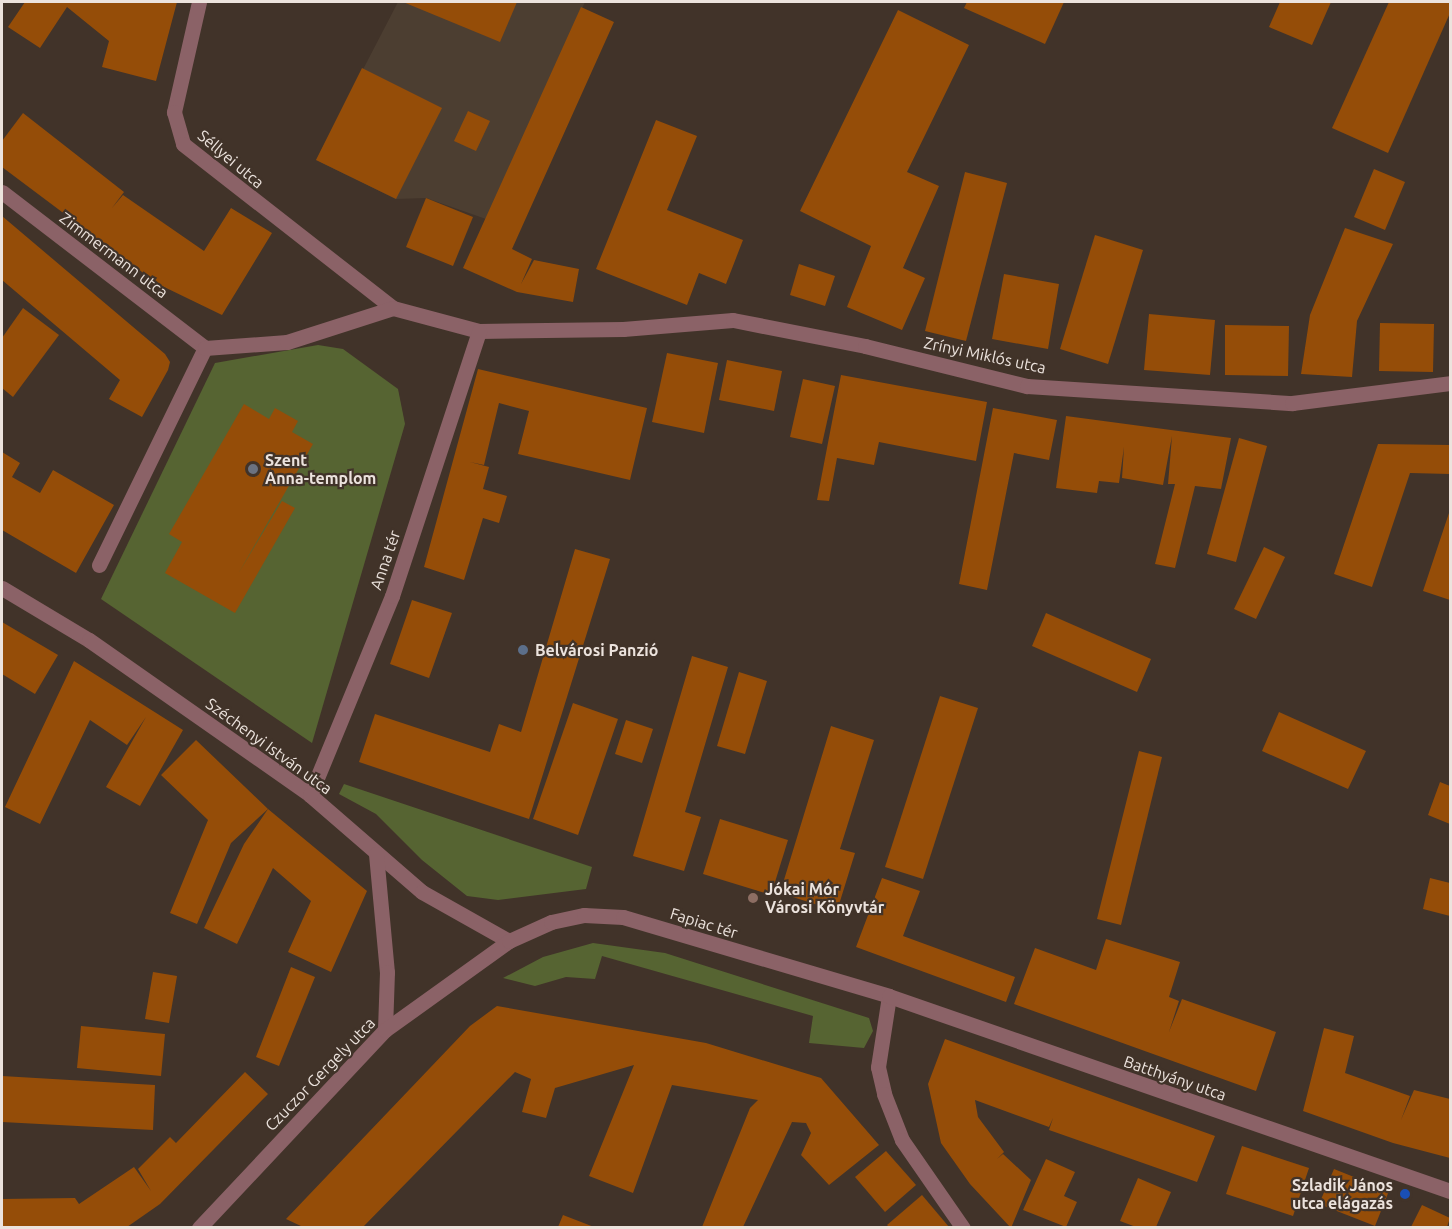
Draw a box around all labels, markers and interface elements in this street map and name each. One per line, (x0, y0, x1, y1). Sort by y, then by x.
street label: Séllyei utca (194, 126, 268, 192)
street label: Zimmermann utca (56, 208, 172, 302)
street label: Zrínyi Miklós utca (922, 333, 1048, 377)
place label: Szent Anna-templom (265, 450, 376, 488)
marker: Szent Anna-templom (246, 462, 260, 476)
street label: Anna tér (366, 528, 404, 592)
place label: Belvárosi Panzió (535, 640, 658, 660)
marker: Belvárosi Panzió (516, 643, 530, 657)
street label: Széchenyi István utca (202, 694, 336, 798)
place label: Jókai Mór Városi Könyvtár (765, 879, 884, 917)
marker: Jókai Mór Városi Könyvtár (746, 891, 760, 905)
street label: Fapiac tér (668, 904, 740, 942)
street label: Czuczor Gergely utca (261, 1013, 379, 1135)
street label: Batthyány utca (1121, 1051, 1229, 1105)
place label: Szladik János utca elágazás (1292, 1175, 1393, 1213)
marker: Szladik János utca elágazás (1398, 1187, 1412, 1201)

